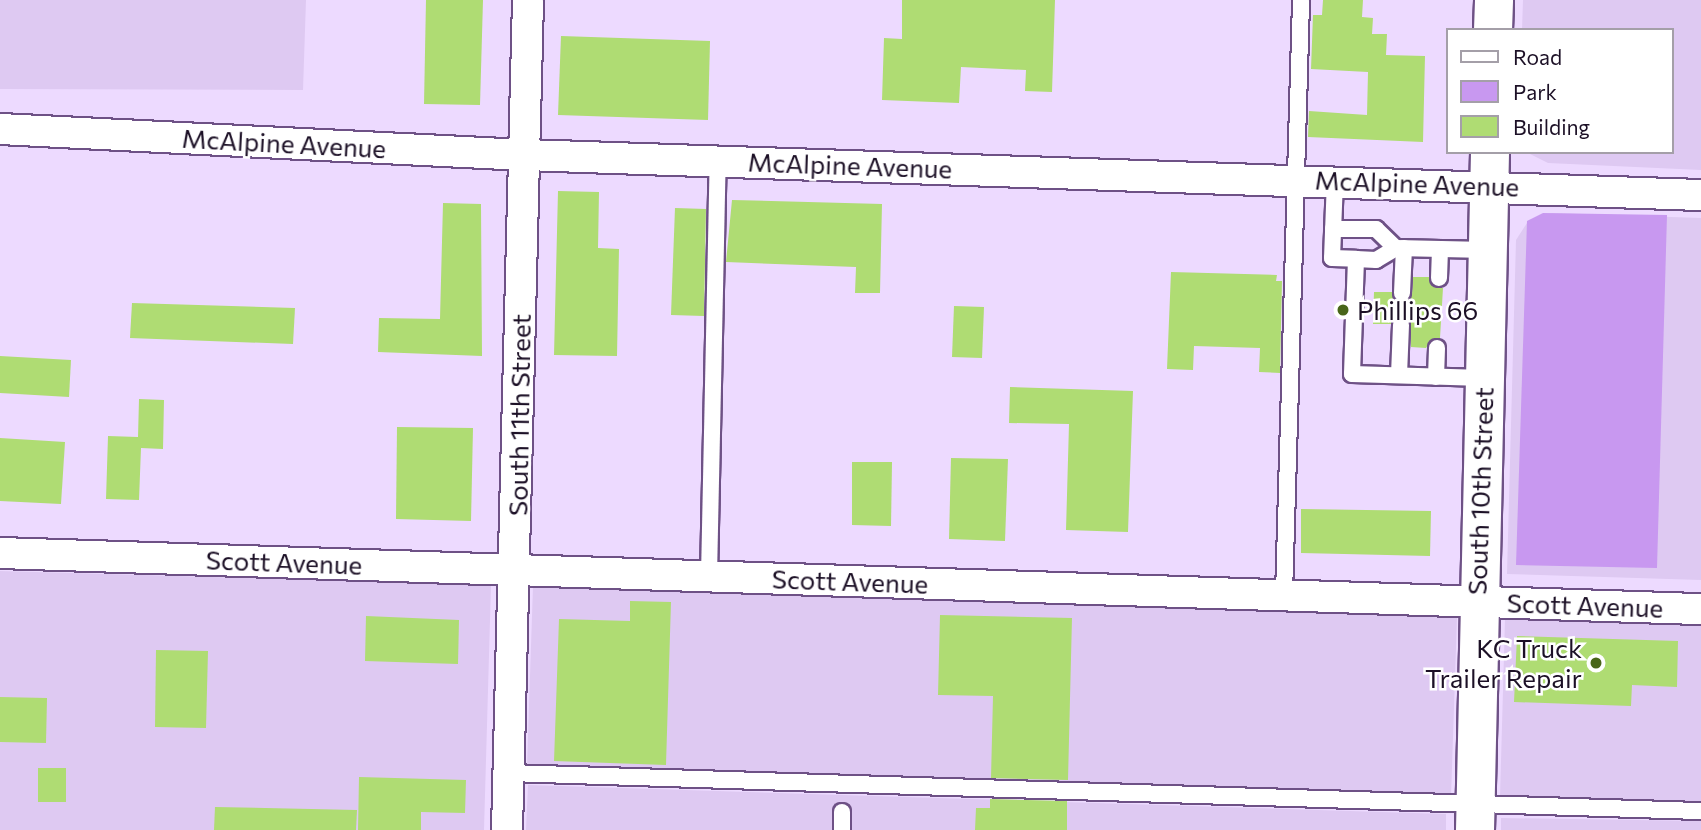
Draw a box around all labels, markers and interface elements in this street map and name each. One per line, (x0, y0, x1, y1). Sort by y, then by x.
legend (1446, 28, 1673, 154)
text: Road (1513, 44, 1562, 69)
text: Park (1513, 79, 1557, 104)
text: Building (1513, 114, 1590, 139)
street label: McAlpine Avenue (181, 122, 387, 164)
street label: McAlpine Avenue (747, 146, 953, 184)
street label: McAlpine Avenue (1314, 164, 1520, 202)
place label: Phillips 66 (1357, 294, 1478, 326)
marker: Phillips 66 (1335, 302, 1351, 318)
street label: South 11th Street (502, 314, 536, 516)
street label: South 10th Street (1461, 387, 1499, 595)
street label: Scott Avenue (205, 544, 363, 580)
street label: Scott Avenue (771, 563, 929, 599)
street label: Scott Avenue (1506, 587, 1664, 623)
place label: KC Truck Trailer Repair (1425, 632, 1582, 694)
marker: KC Truck Trailer Repair (1588, 655, 1604, 671)

